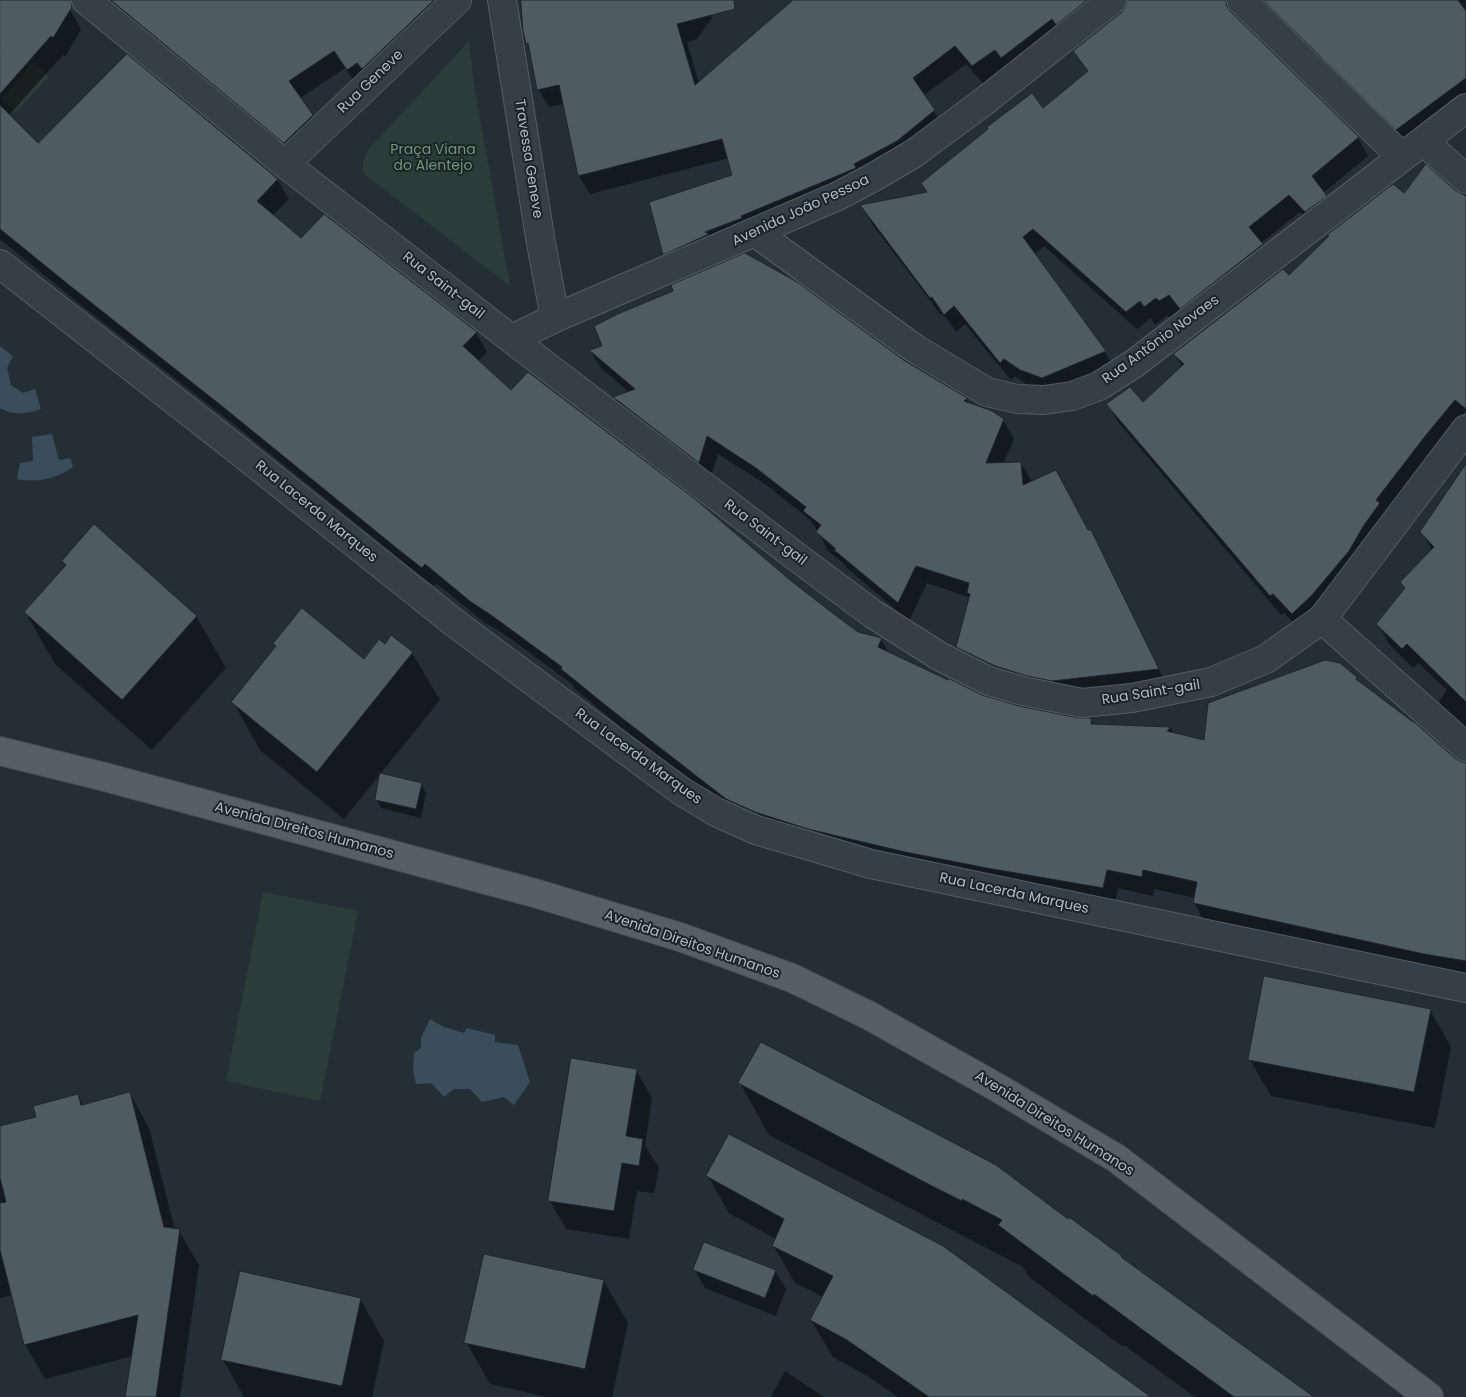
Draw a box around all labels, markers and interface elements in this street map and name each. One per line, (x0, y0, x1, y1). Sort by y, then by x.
street label: Rua Geneve (335, 47, 407, 117)
street label: Travessa Geneve (510, 98, 546, 220)
park label: Praça Viana do Alentejo (390, 142, 476, 174)
street label: Avenida João Pessoa (730, 172, 872, 250)
street label: Rua Saint-gail (399, 249, 487, 323)
street label: Rua Antônio Novaes (1099, 292, 1223, 388)
street label: Rua Lacerda Marques (251, 458, 381, 566)
street label: Rua Saint-gail (720, 496, 810, 570)
street label: Rua Saint-gail (1101, 677, 1201, 709)
street label: Rua Lacerda Marques (571, 705, 705, 809)
street label: Avenida Direitos Humanos (213, 799, 395, 863)
street label: Rua Lacerda Marques (938, 870, 1090, 918)
street label: Avenida Direitos Humanos (602, 907, 782, 983)
street label: Avenida Direitos Humanos (971, 1068, 1137, 1180)

